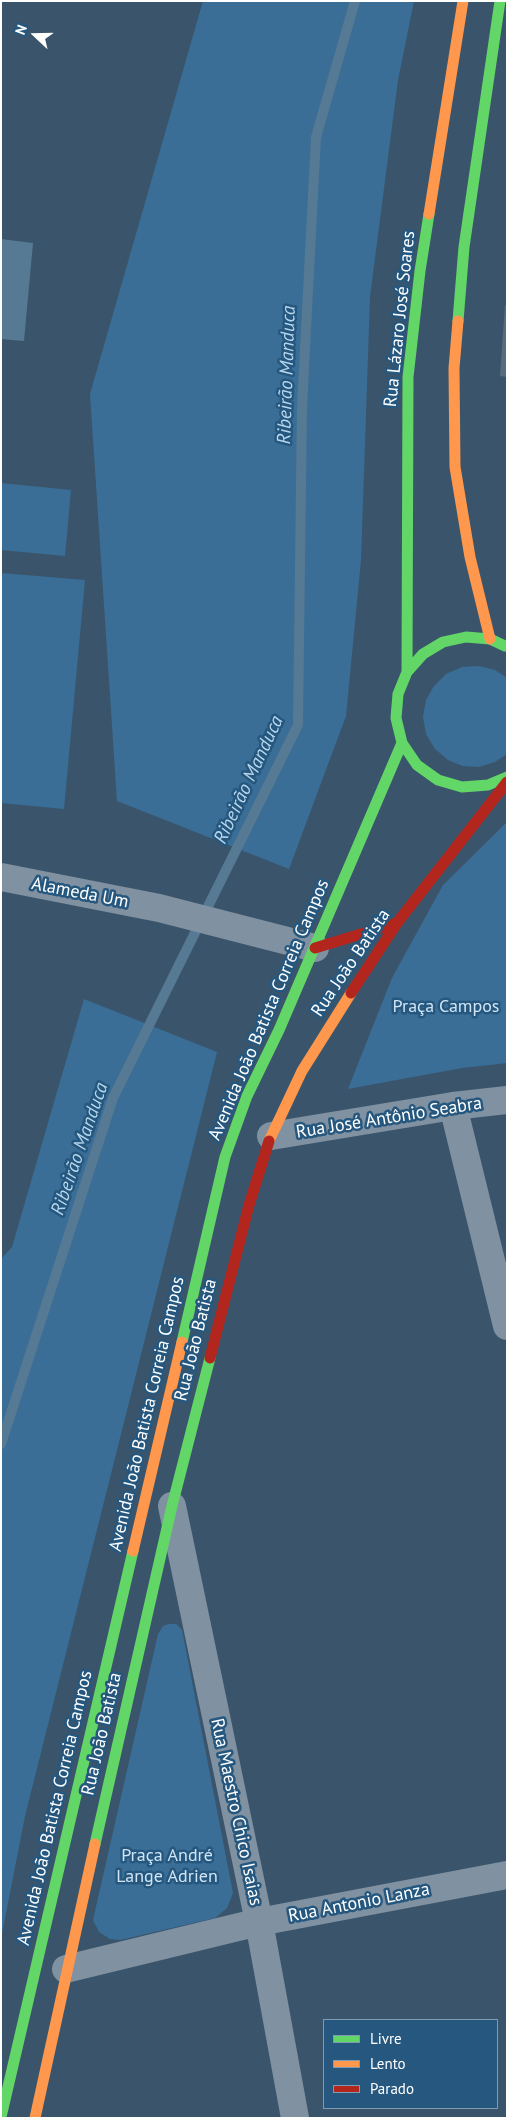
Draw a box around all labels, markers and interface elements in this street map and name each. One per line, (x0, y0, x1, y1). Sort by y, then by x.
north arrow (10, 10, 60, 60)
text: N (11, 22, 31, 37)
street label: Rua Lázaro José Soares (380, 230, 420, 408)
water label: Ribeirão Manduca (273, 305, 301, 445)
water label: Ribeirão Manduca (209, 712, 289, 848)
street label: Alameda Um (30, 873, 130, 913)
street label: Avenida João Batista Correia Campos (204, 876, 334, 1144)
street label: Rua João Batista (307, 905, 395, 1021)
park label: Praça Campos (393, 996, 499, 1018)
water label: Ribeirão Manduca (47, 1080, 113, 1218)
street label: Rua José Antônio Seabra (295, 1093, 483, 1143)
street label: Avenida João Batista Correia Campos (105, 1274, 189, 1554)
street label: Rua João Batista (170, 1277, 222, 1403)
street label: Avenida João Batista Correia Campos (13, 1668, 97, 1948)
street label: Rua João Batista (77, 1671, 127, 1797)
street label: Rua Maestro Chico Isaias (206, 1716, 266, 1908)
park label: Praça André Lange Adrien (116, 1845, 218, 1888)
street label: Rua Antonio Lanza (286, 1879, 432, 1927)
legend (323, 2019, 498, 2109)
text: Livre (370, 2029, 402, 2048)
text: Lento (370, 2054, 406, 2073)
text: Parado (370, 2079, 414, 2098)

